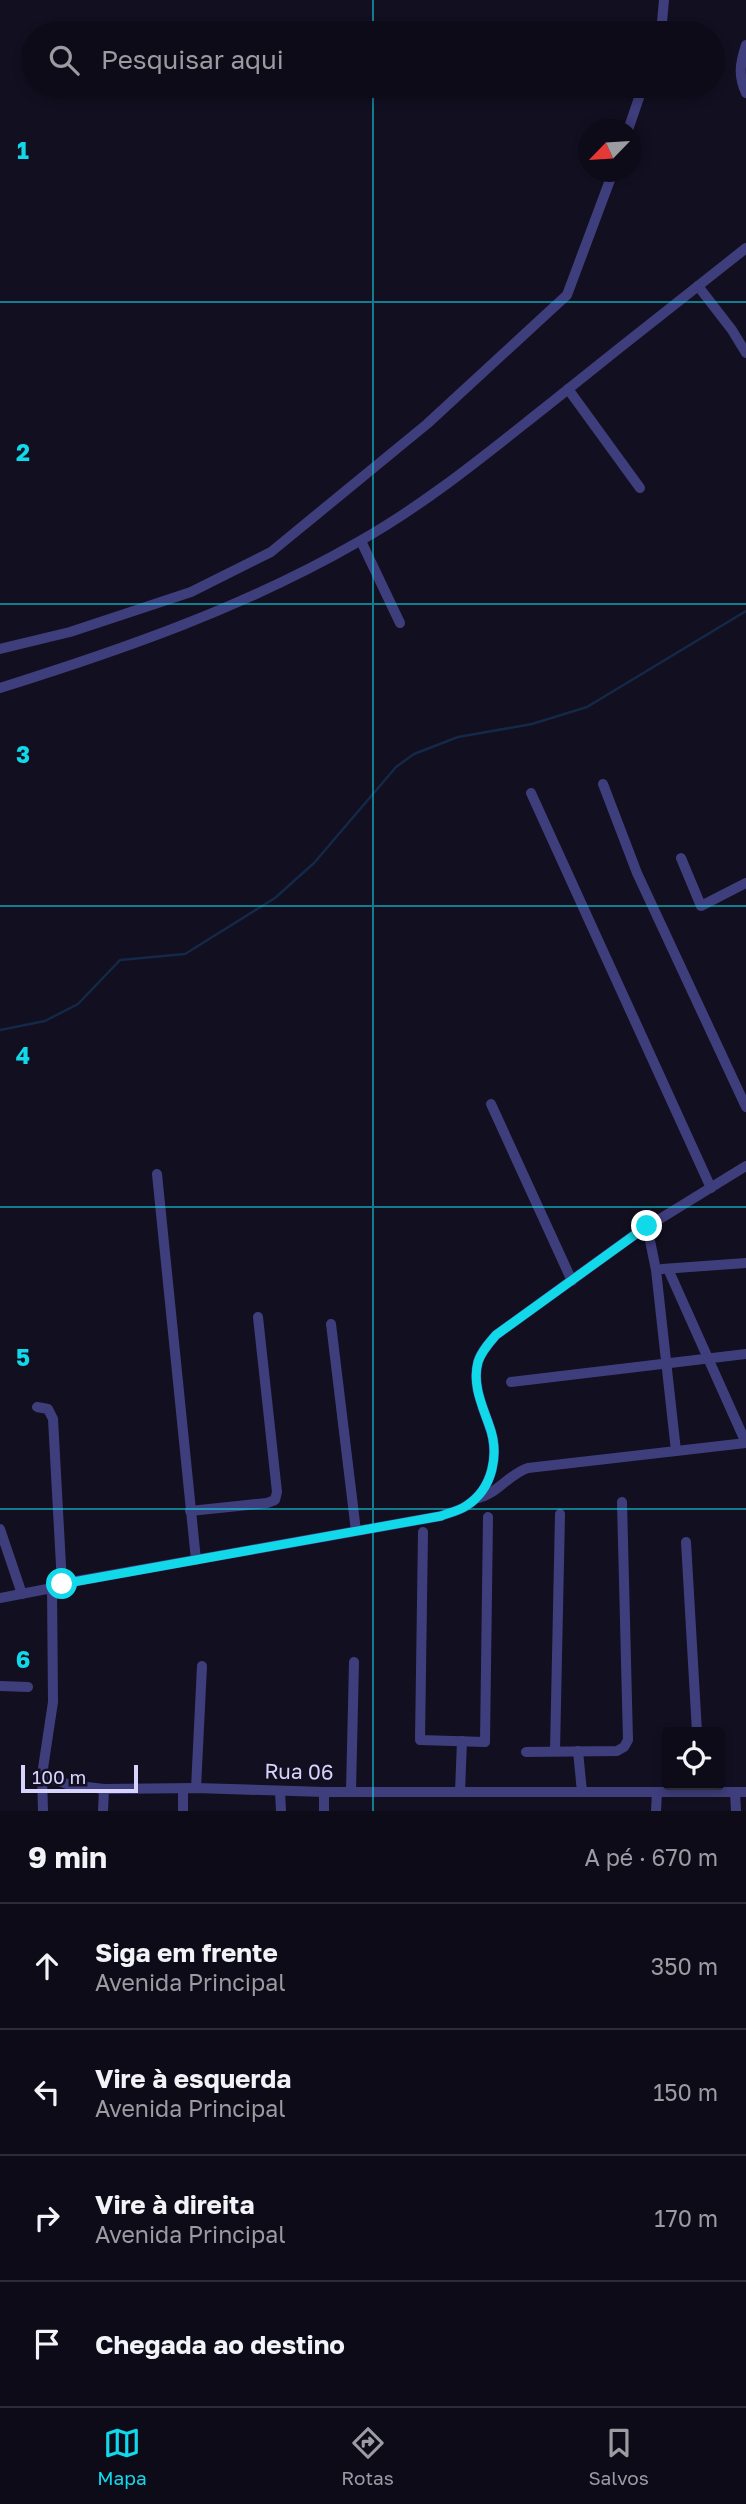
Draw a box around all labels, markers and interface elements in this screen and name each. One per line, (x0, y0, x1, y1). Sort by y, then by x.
search box (21, 21, 725, 98)
icon: search (45, 41, 83, 79)
text: Pesquisar aqui (101, 44, 284, 75)
north arrow (578, 119, 641, 182)
text: 1 (17, 136, 29, 164)
text: 2 (16, 438, 30, 466)
text: 3 (16, 740, 30, 768)
text: 4 (16, 1041, 30, 1069)
route end (631, 1210, 662, 1241)
text: 5 (16, 1343, 30, 1371)
route start (46, 1568, 77, 1599)
text: 6 (16, 1645, 30, 1673)
map controls (662, 1727, 725, 1790)
button: locate (662, 1727, 725, 1790)
street label: Rua 06 (264, 1757, 334, 1785)
scale bar (21, 1762, 138, 1794)
text: 100 m (32, 1765, 86, 1788)
text: 9 min (28, 1839, 107, 1875)
text: A pé · 670 m (584, 1843, 718, 1871)
text: Siga em frente (95, 1937, 278, 1968)
icon: ahead (28, 1947, 66, 1985)
text: 350 m (651, 1952, 718, 1980)
text: Avenida Principal (95, 1968, 286, 1996)
text: Vire à esquerda (95, 2063, 291, 2094)
icon: left (28, 2073, 66, 2111)
text: 150 m (653, 2078, 718, 2106)
text: Avenida Principal (95, 2094, 286, 2122)
text: Vire à direita (95, 2189, 255, 2220)
icon: right (28, 2199, 66, 2237)
text: 170 m (654, 2204, 718, 2232)
text: Avenida Principal (95, 2220, 286, 2248)
icon: arrive (28, 2325, 66, 2363)
text: Chegada ao destino (95, 2329, 345, 2360)
tab: Mapa (97, 2424, 147, 2489)
tab: Rotas (341, 2424, 394, 2489)
tab: Salvos (588, 2424, 649, 2489)

